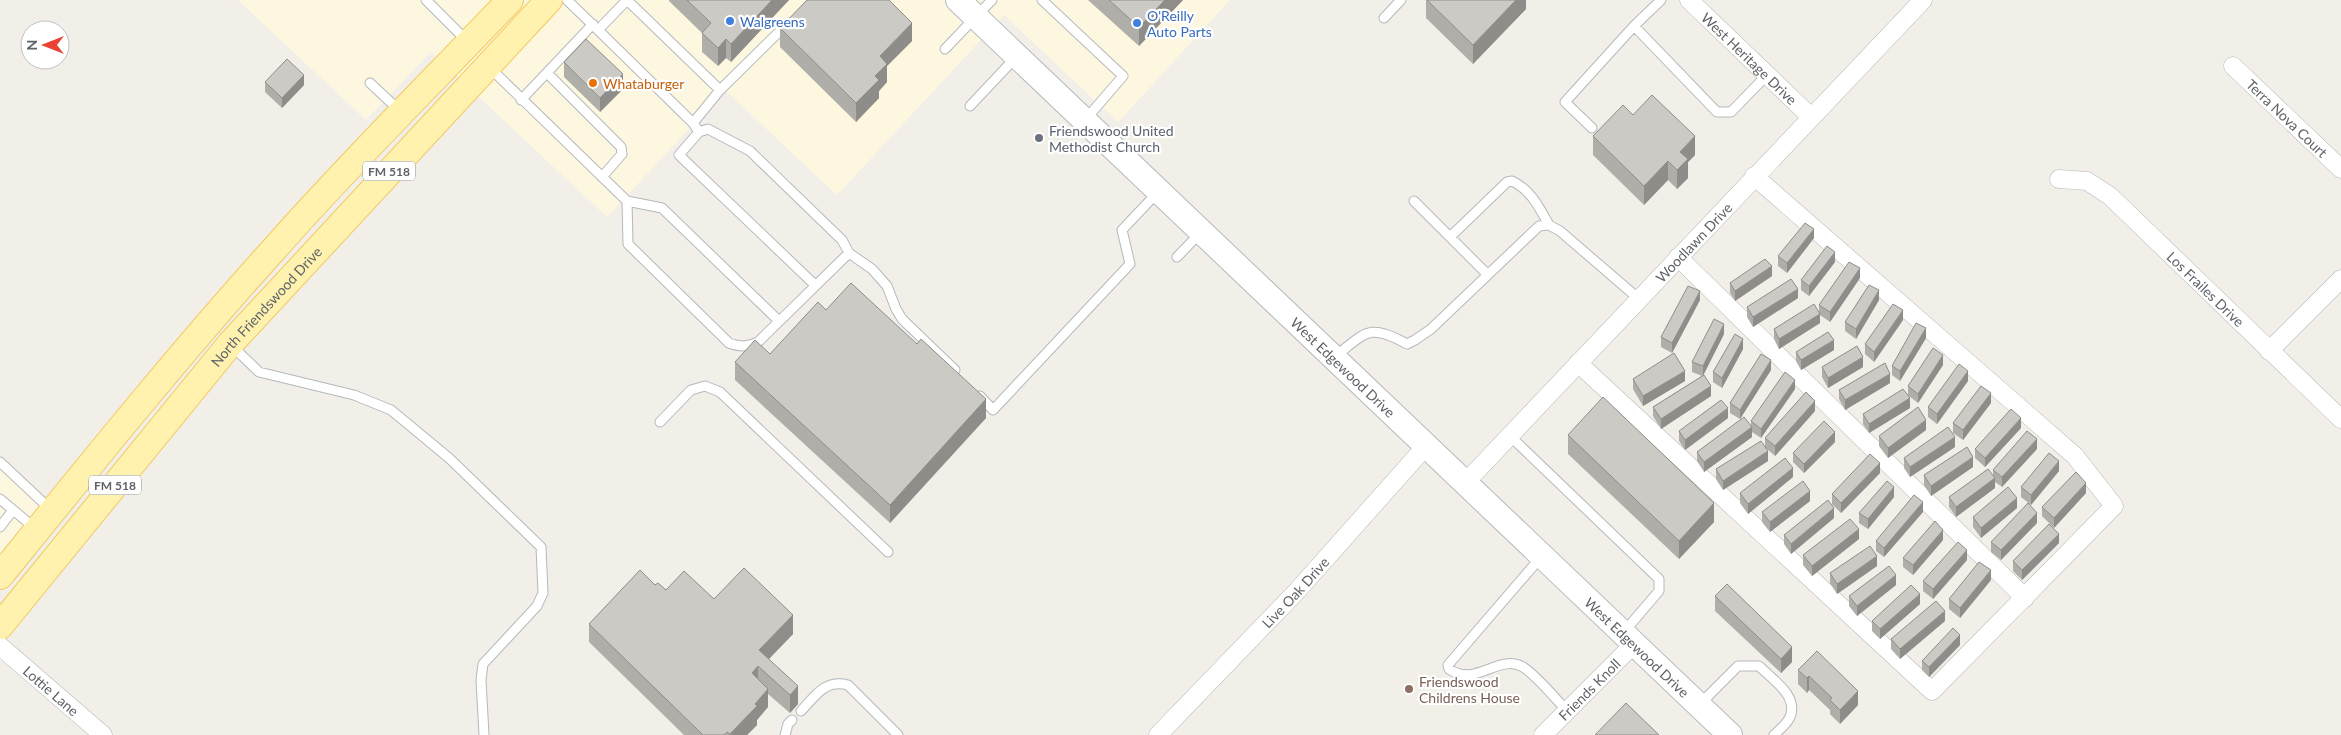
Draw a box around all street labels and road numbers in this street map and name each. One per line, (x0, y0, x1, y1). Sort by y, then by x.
street label: West Heritage Drive (1698, 8, 1801, 108)
street label: Terra Nova Court (2243, 75, 2331, 160)
road number: FM 518 (363, 162, 415, 180)
street label: Woodlawn Drive (1652, 199, 1735, 286)
street label: North Friendswood Drive (207, 243, 325, 370)
street label: Los Frailes Drive (2164, 248, 2248, 330)
street label: West Edgewood Drive (1288, 313, 1399, 420)
road number: FM 518 (89, 476, 141, 494)
street label: Live Oak Drive (1258, 553, 1332, 631)
street label: West Edgewood Drive (1582, 593, 1693, 700)
street label: Friends Knoll (1555, 655, 1623, 723)
street label: Lottie Lane (20, 662, 83, 719)

